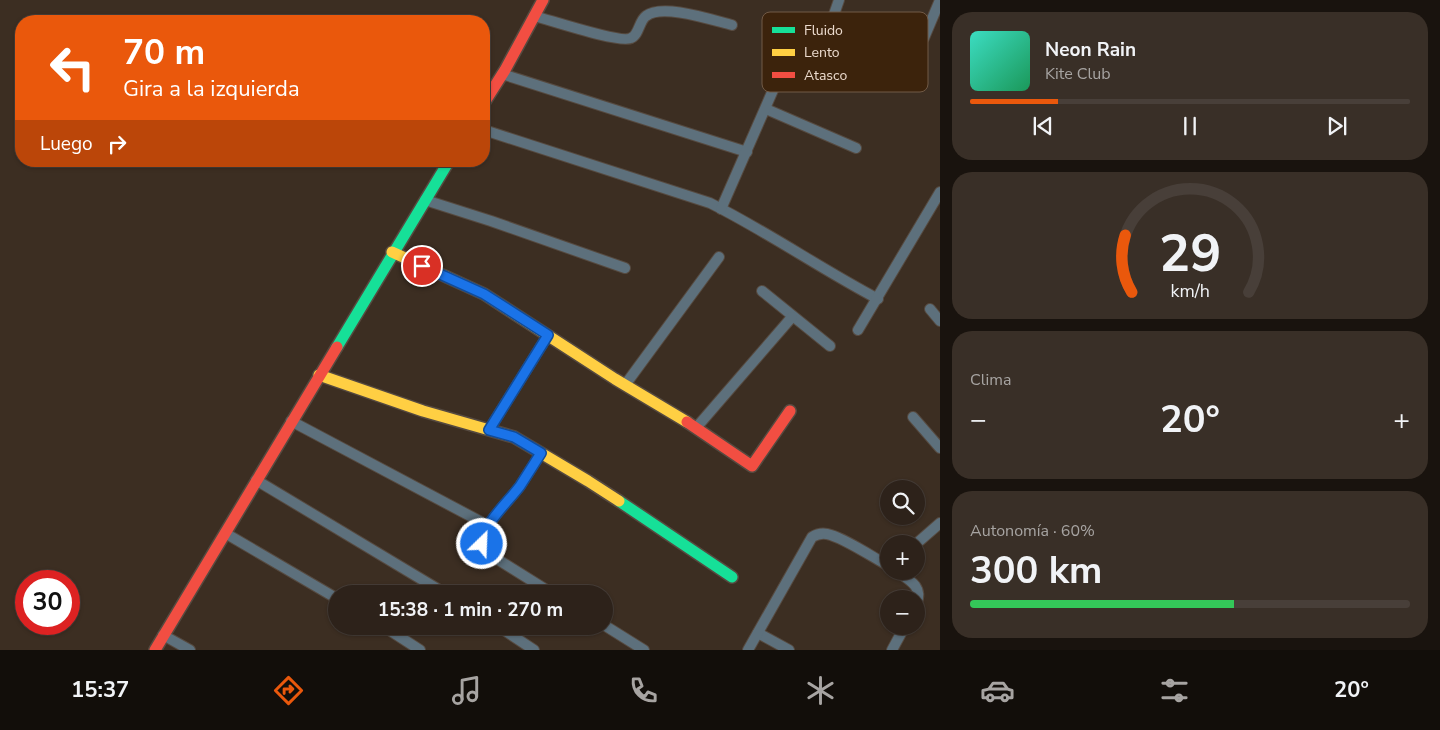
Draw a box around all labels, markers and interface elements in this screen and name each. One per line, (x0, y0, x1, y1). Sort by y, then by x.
legend (762, 12, 928, 92)
text: Fluido (804, 21, 843, 40)
text: 70 m (123, 29, 205, 76)
icon: left (40, 35, 105, 100)
text: Neon Rain (1045, 37, 1136, 63)
text: Lento (804, 43, 840, 62)
text: Kite Club (1045, 63, 1111, 85)
text: Atasco (804, 66, 847, 85)
text: Gira a la izquierda (123, 74, 300, 104)
icon: previous (1029, 112, 1057, 140)
icon: pause (1176, 112, 1204, 140)
icon: next (1323, 112, 1351, 140)
icon: right (103, 130, 131, 158)
text: Luego (40, 131, 93, 157)
text: 29 (1159, 218, 1221, 289)
pin (401, 245, 443, 287)
icon: arrive (408, 252, 436, 280)
text: km/h (1170, 279, 1210, 303)
text: Clima (970, 369, 1011, 391)
text: 20° (1160, 394, 1220, 445)
text: − (970, 401, 987, 439)
text: + (1393, 401, 1410, 439)
map controls (880, 480, 925, 635)
button: search (880, 480, 925, 525)
position arrow (455, 517, 507, 569)
text: Autonomía · 60% (970, 520, 1095, 542)
button: + (880, 535, 925, 580)
text: 300 km (970, 545, 1102, 596)
speed limit sign: 30 (15, 570, 80, 635)
button: − (880, 590, 925, 635)
text: 15:38 · 1 min · 270 m (378, 597, 563, 623)
icon: directions (271, 673, 306, 708)
icon: music (449, 673, 484, 708)
icon: phone (626, 673, 661, 708)
icon: climate (803, 673, 838, 708)
icon: car (980, 673, 1015, 708)
icon: filters (1157, 673, 1192, 708)
text: 15:37 (71, 675, 129, 705)
text: 20° (1334, 675, 1369, 705)

